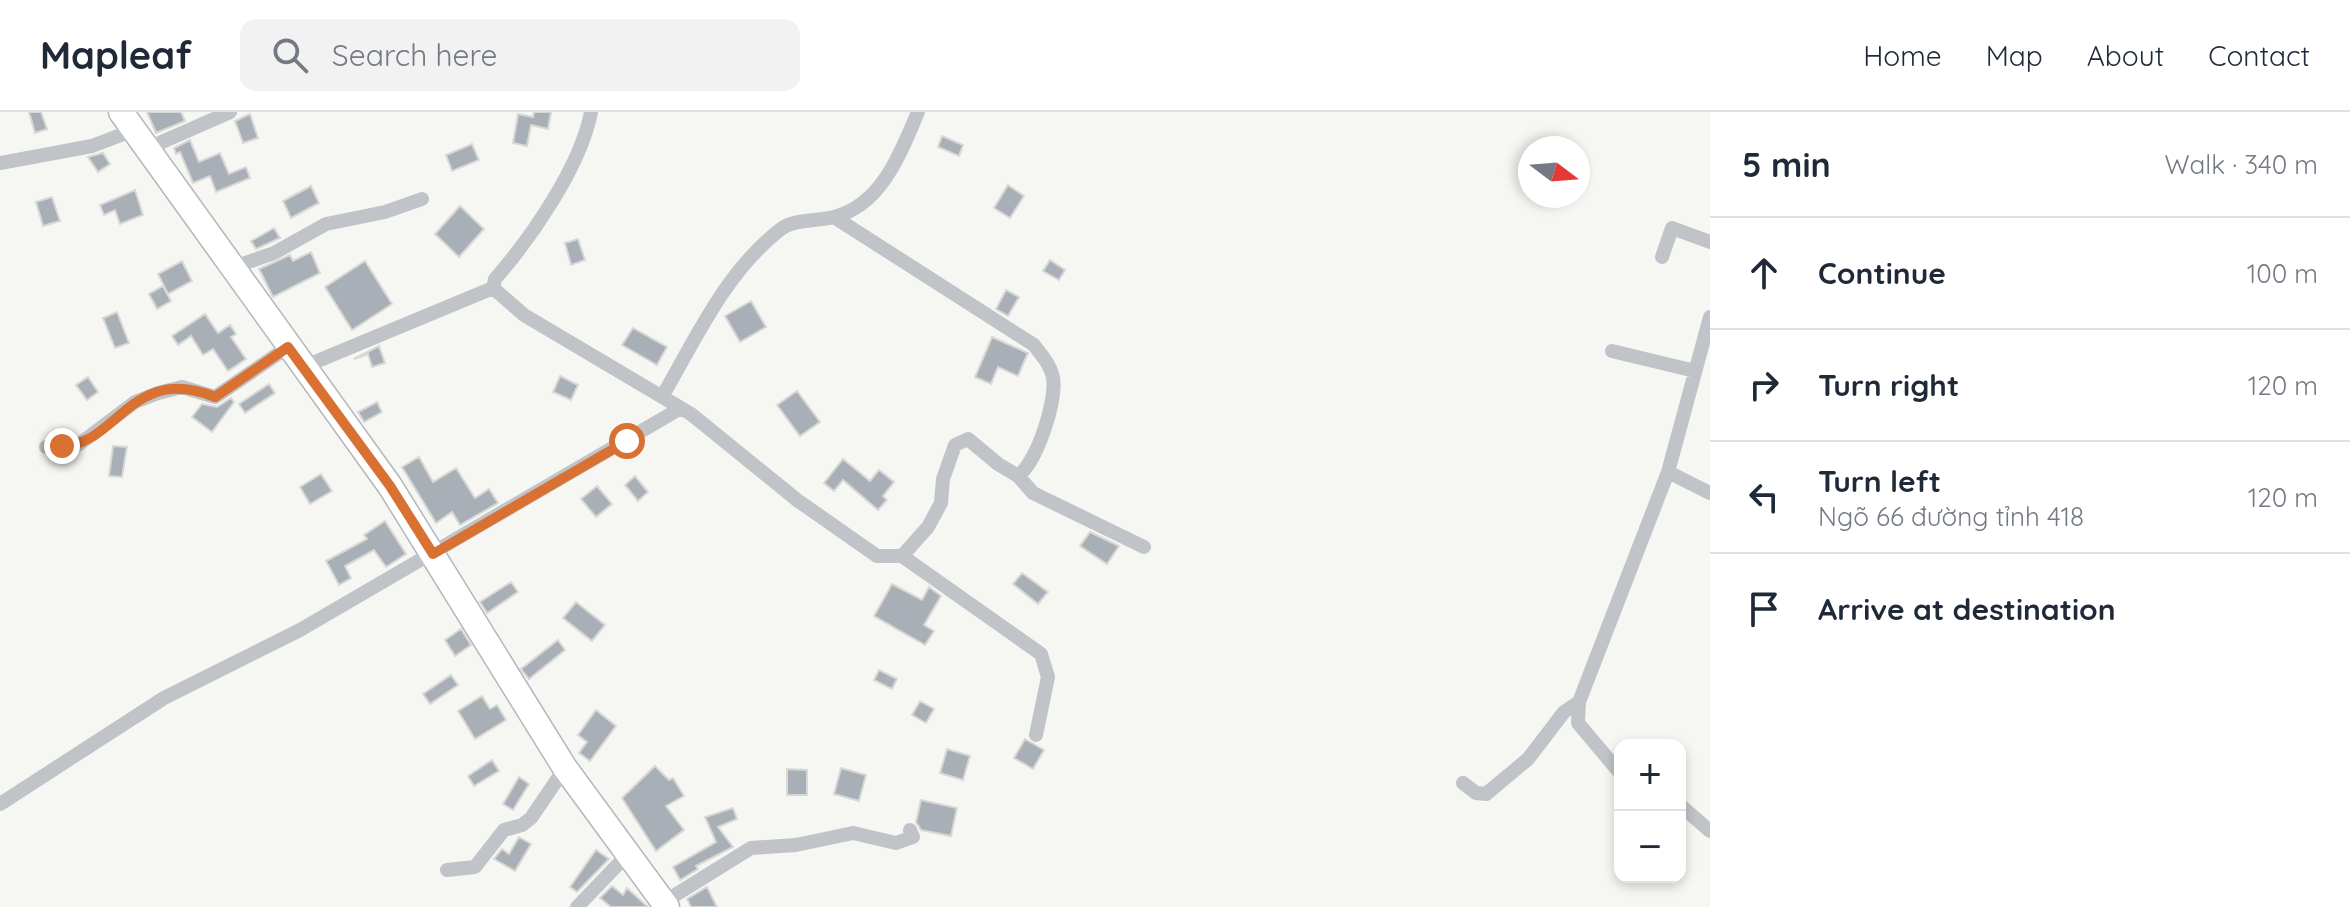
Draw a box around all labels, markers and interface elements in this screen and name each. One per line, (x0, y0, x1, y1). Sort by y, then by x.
search box (240, 19, 800, 91)
text: Mapleaf (40, 31, 192, 79)
icon: search (268, 33, 312, 77)
text: Search here (332, 36, 497, 74)
text: Home (1863, 38, 1942, 73)
text: Map (1986, 38, 2043, 73)
text: About (2087, 38, 2164, 73)
text: Contact (2208, 38, 2310, 73)
north arrow (1518, 136, 1590, 208)
text: 5 min (1742, 143, 1831, 186)
text: Walk · 340 m (2165, 148, 2318, 181)
icon: ahead (1742, 251, 1786, 295)
text: Continue (1818, 254, 1946, 292)
text: 100 m (2247, 257, 2318, 290)
icon: right (1742, 363, 1786, 407)
text: Turn right (1818, 366, 1959, 404)
text: 120 m (2248, 369, 2318, 402)
route start (609, 423, 645, 459)
route end (44, 428, 80, 464)
text: Turn left (1818, 462, 1941, 500)
icon: left (1742, 475, 1786, 519)
text: 120 m (2248, 481, 2318, 514)
text: Ngõ 66 đường tỉnh 418 (1818, 500, 2084, 533)
icon: arrive (1742, 587, 1786, 631)
text: Arrive at destination (1818, 590, 2116, 628)
map controls (1614, 739, 1686, 883)
button: + (1614, 739, 1686, 811)
button: − (1614, 811, 1686, 883)

